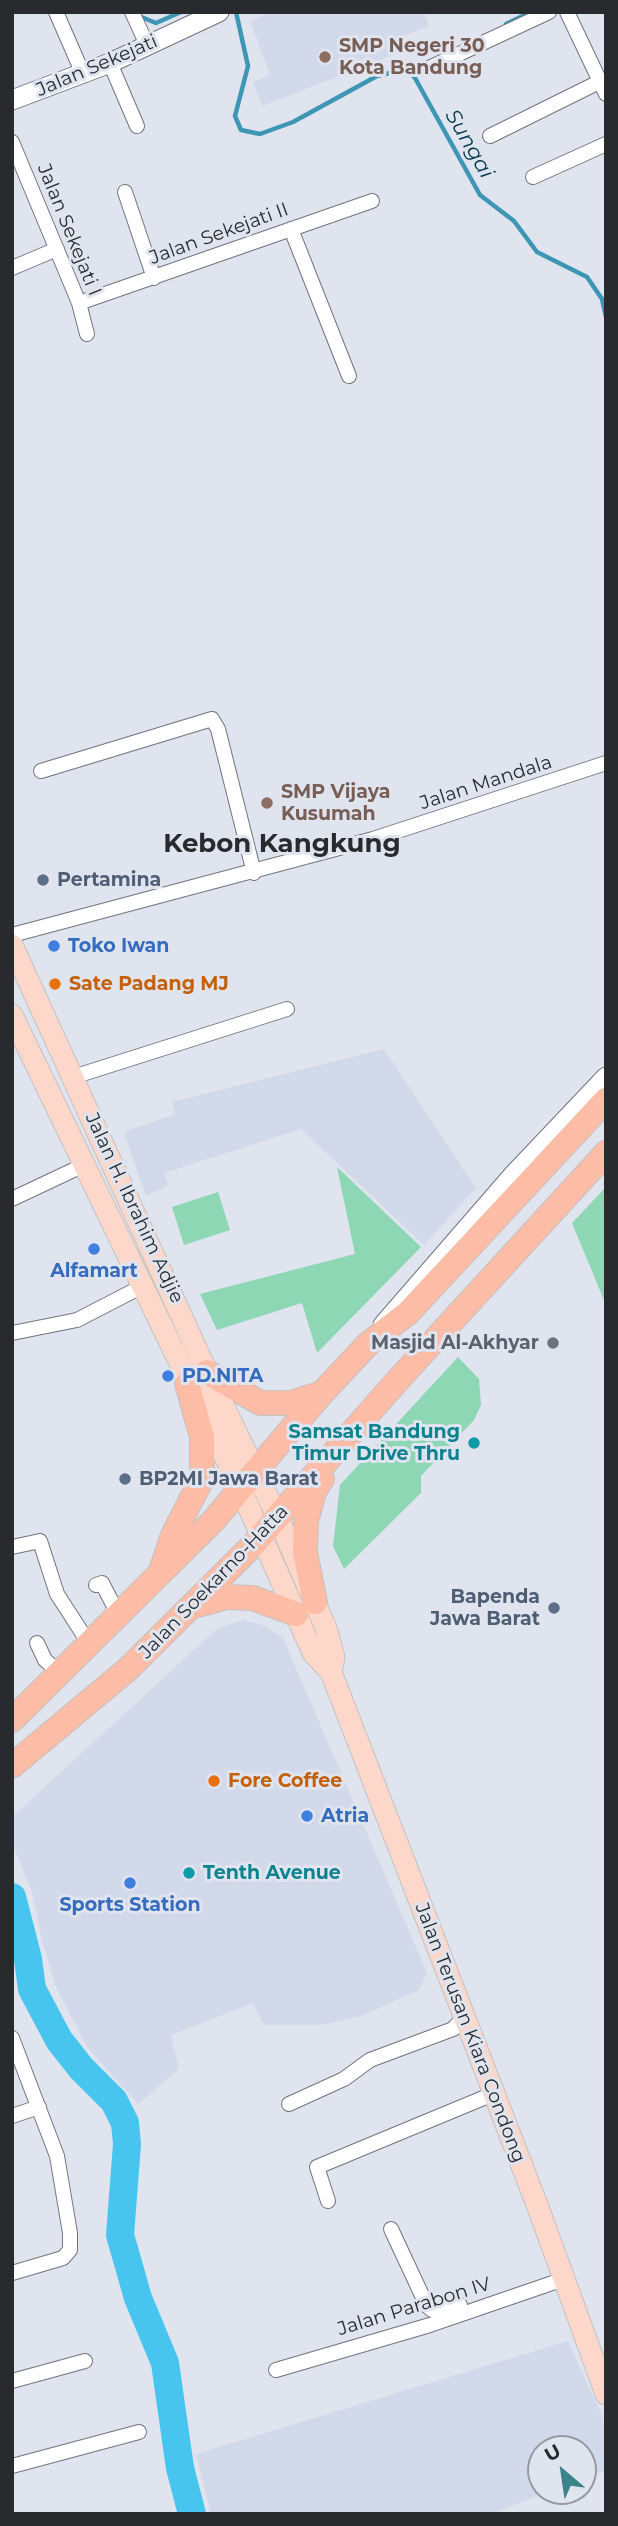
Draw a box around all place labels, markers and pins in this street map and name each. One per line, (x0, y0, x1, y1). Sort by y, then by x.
place label: SMP Negeri 30 Kota Bandung (339, 35, 485, 79)
marker: SMP Negeri 30 Kota Bandung (317, 49, 333, 65)
place label: SMP Vijaya Kusumah (281, 781, 390, 825)
marker: SMP Vijaya Kusumah (259, 795, 275, 811)
place label: Pertamina (57, 869, 161, 891)
marker: Pertamina (35, 872, 51, 888)
place label: Toko Iwan (68, 935, 169, 957)
marker: Toko Iwan (46, 938, 62, 954)
place label: Sate Padang MJ (69, 973, 229, 995)
marker: Sate Padang MJ (47, 976, 63, 992)
marker: Alfamart (86, 1241, 102, 1257)
place label: Alfamart (50, 1260, 138, 1282)
place label: Masjid Al-Akhyar (371, 1332, 539, 1354)
marker: Masjid Al-Akhyar (545, 1335, 561, 1351)
place label: PD.NITA (182, 1365, 263, 1387)
marker: PD.NITA (160, 1368, 176, 1384)
place label: Samsat Bandung Timur Drive Thru (289, 1421, 460, 1465)
marker: Samsat Bandung Timur Drive Thru (466, 1435, 482, 1451)
place label: BP2MI Jawa Barat (139, 1468, 318, 1490)
marker: BP2MI Jawa Barat (117, 1471, 133, 1487)
place label: Bapenda Jawa Barat (430, 1586, 540, 1630)
marker: Bapenda Jawa Barat (546, 1600, 562, 1616)
place label: Fore Coffee (228, 1770, 342, 1792)
marker: Fore Coffee (206, 1773, 222, 1789)
place label: Atria (321, 1805, 369, 1827)
marker: Atria (299, 1808, 315, 1824)
place label: Tenth Avenue (203, 1862, 341, 1884)
marker: Tenth Avenue (181, 1865, 197, 1881)
marker: Sports Station (122, 1875, 138, 1891)
place label: Sports Station (59, 1894, 201, 1916)

